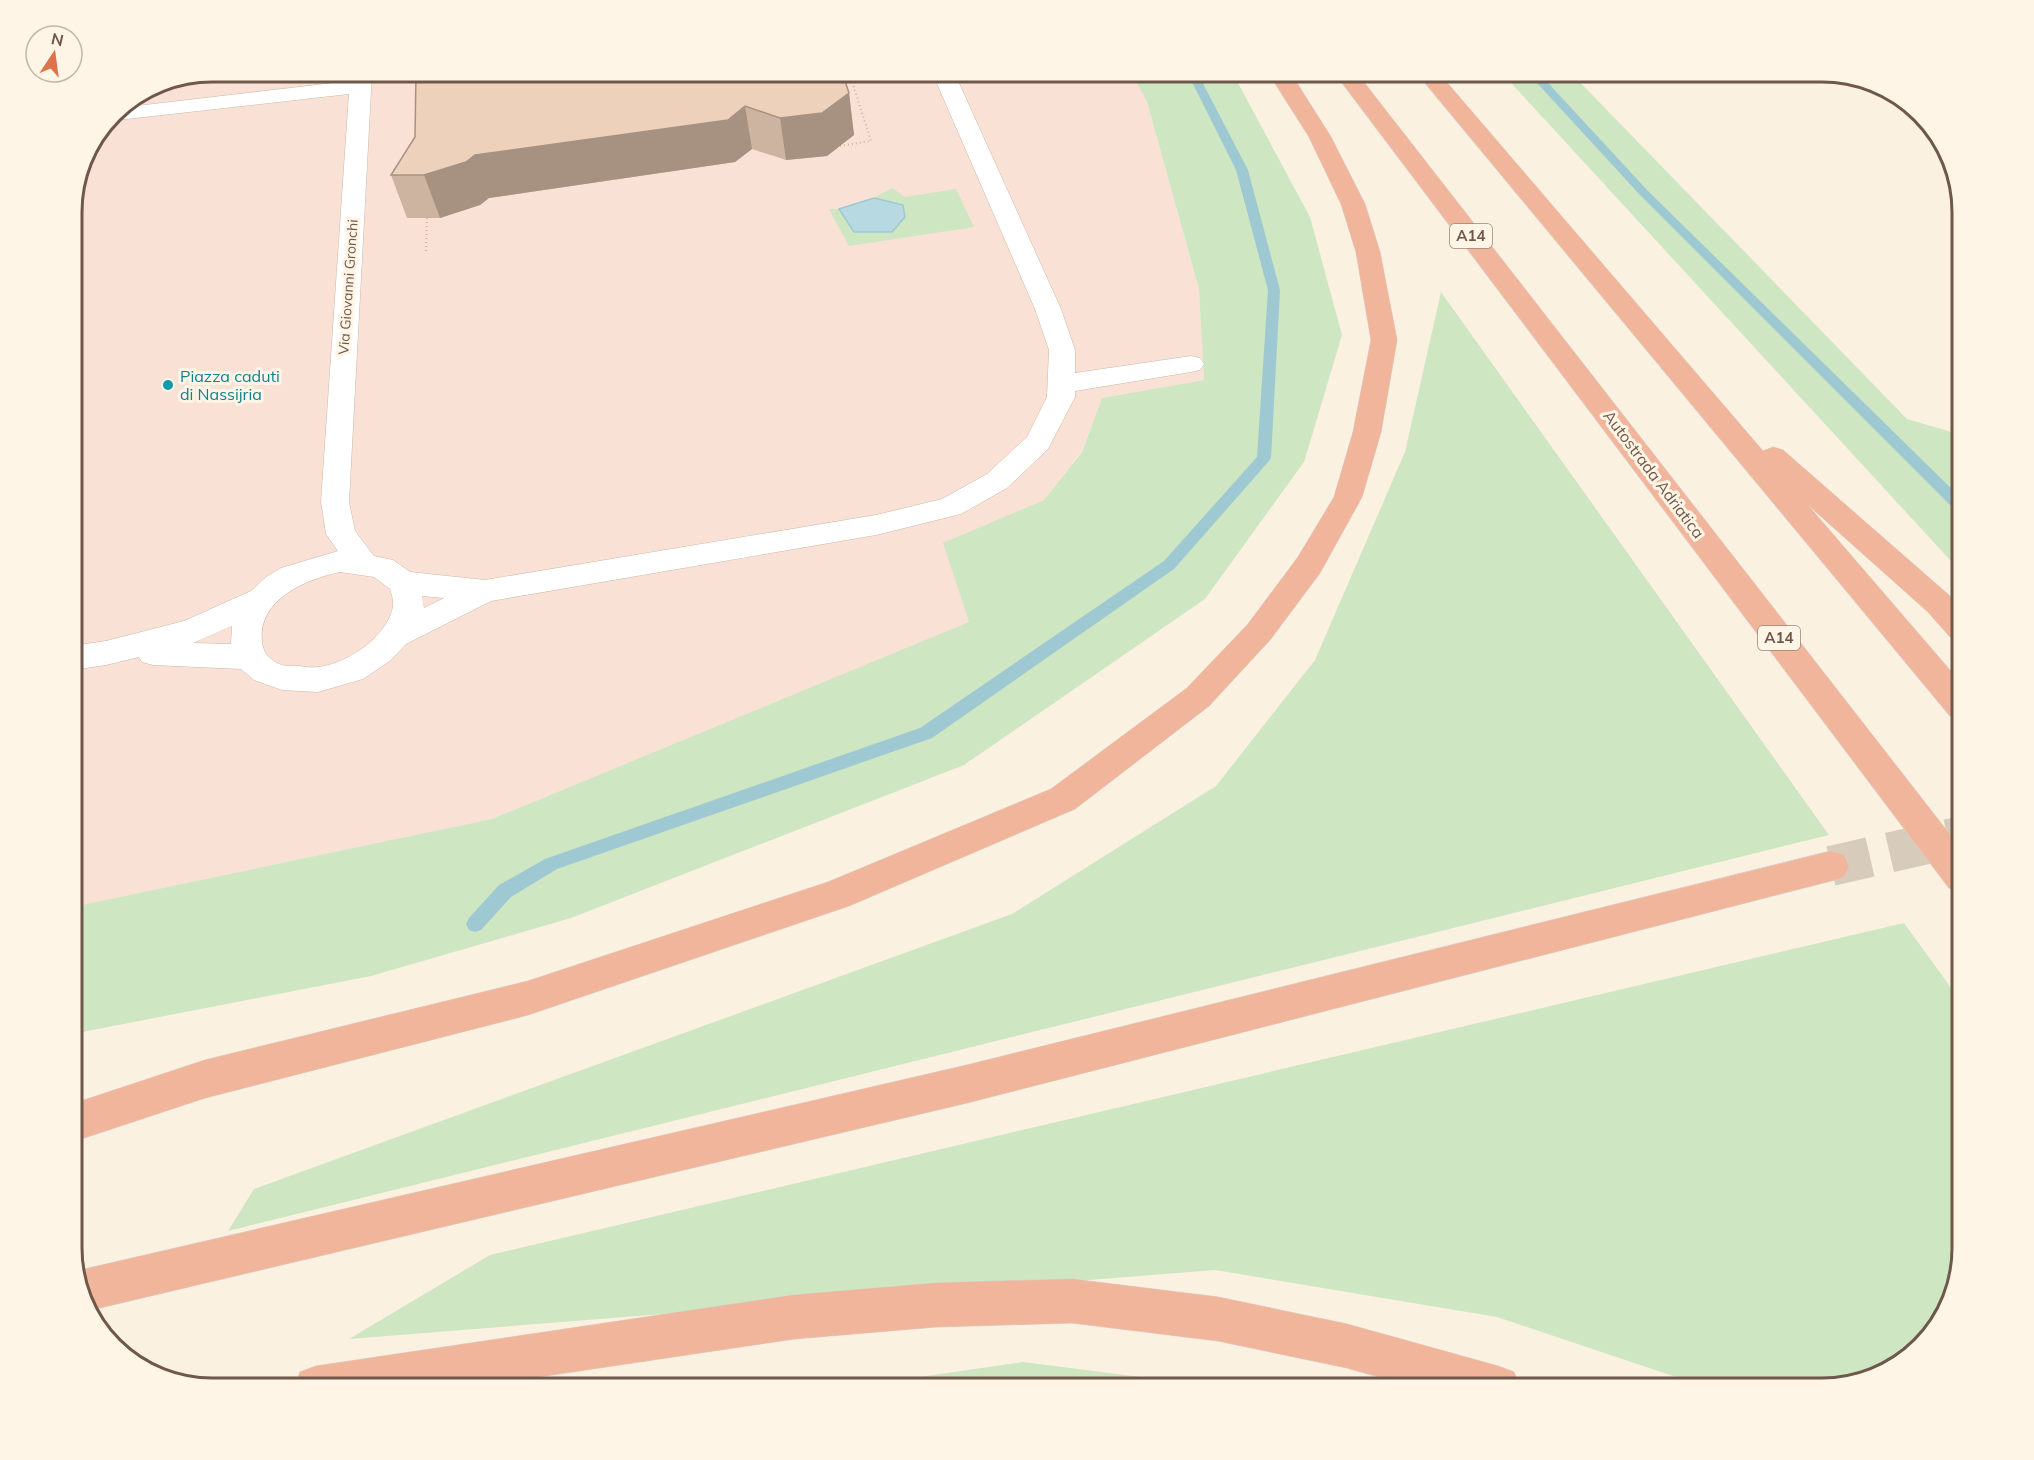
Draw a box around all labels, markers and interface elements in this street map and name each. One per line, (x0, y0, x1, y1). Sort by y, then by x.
north arrow (24, 24, 84, 84)
text: N (49, 28, 66, 50)
street label: Via Giovanni Gronchi (334, 219, 362, 355)
road number: A14 (1450, 224, 1492, 248)
place label: Piazza caduti di Nassijria (180, 366, 280, 404)
marker: Piazza caduti di Nassijria (161, 378, 175, 392)
street label: Autostrada Adriatica (1599, 406, 1709, 542)
road number: A14 (1758, 626, 1800, 650)

